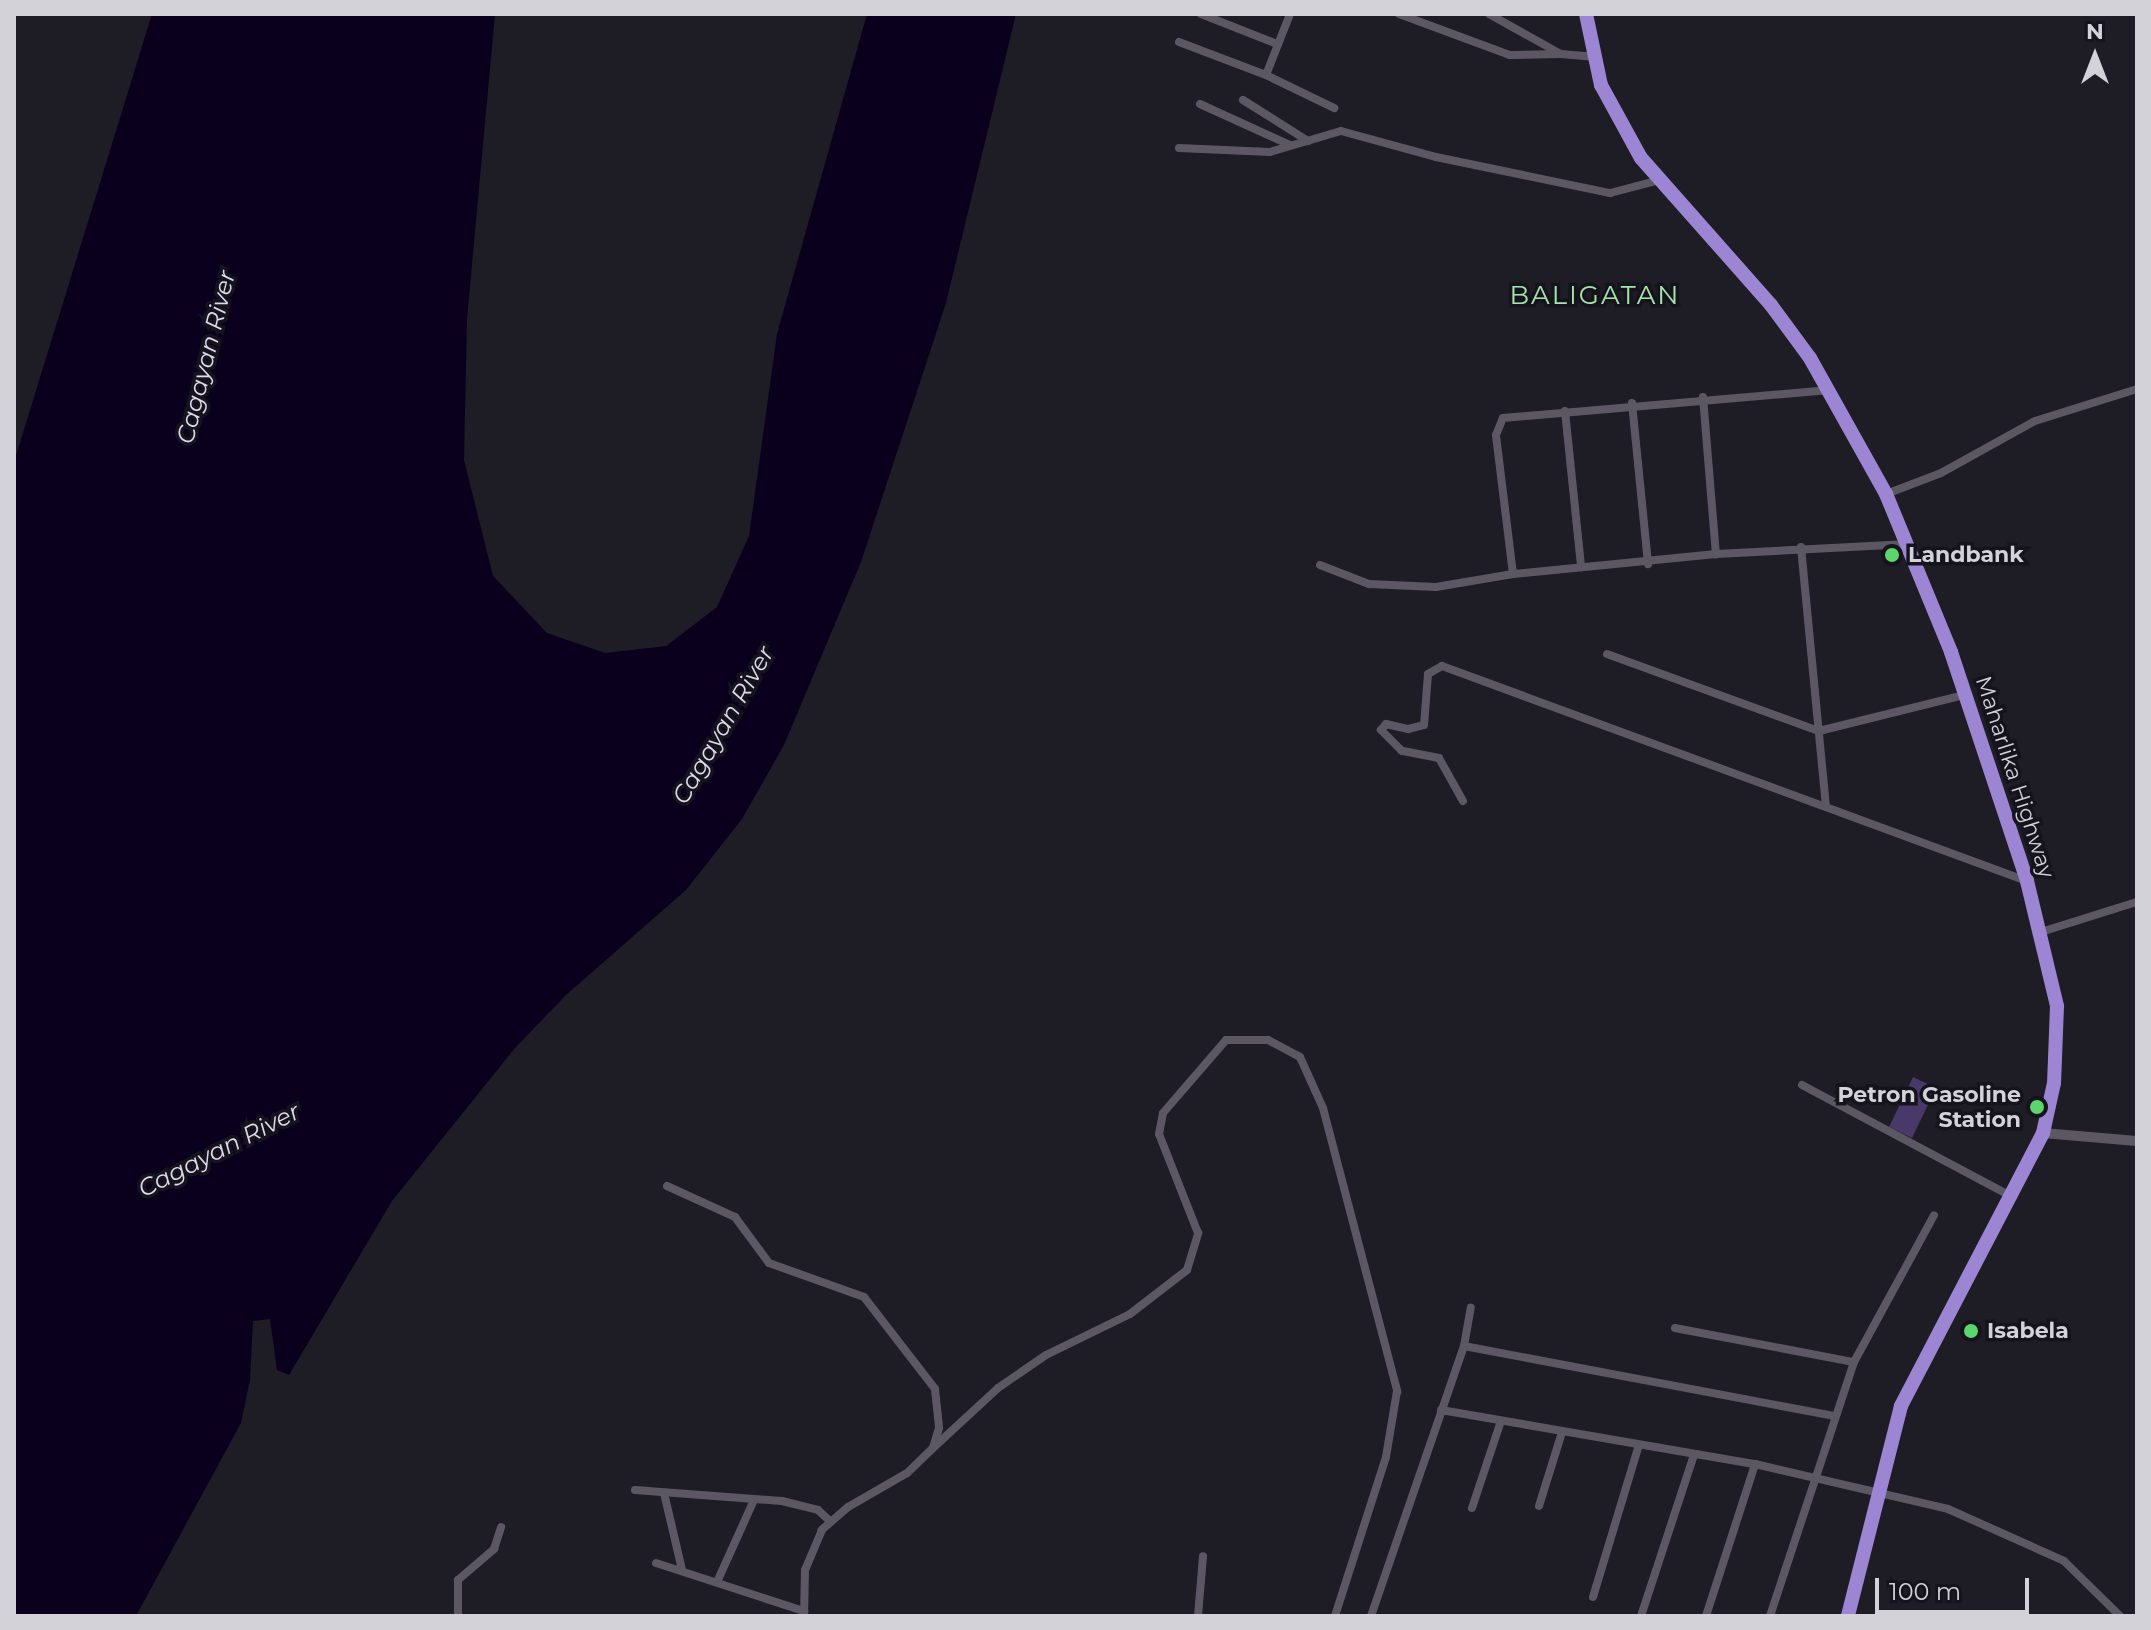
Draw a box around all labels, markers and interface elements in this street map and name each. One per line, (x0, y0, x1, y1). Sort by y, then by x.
north arrow (2055, 16, 2135, 96)
text: N (2086, 18, 2104, 45)
water label: Cagayan River (171, 267, 241, 447)
district label: BALIGATAN (1510, 280, 1680, 312)
place label: Landbank (1908, 542, 2024, 568)
marker: Landbank (1883, 546, 1901, 564)
water label: Cagayan River (666, 641, 780, 809)
street label: Maharlika Highway (1970, 673, 2060, 881)
place label: Petron Gasoline Station (1838, 1081, 2021, 1132)
water label: Cagayan River (133, 1097, 305, 1203)
marker: Petron Gasoline Station (2028, 1098, 2046, 1116)
place label: Isabela (1987, 1318, 2069, 1344)
marker: Isabela (1962, 1322, 1980, 1340)
scale bar (1879, 1562, 2033, 1612)
text: 100 m (1889, 1577, 1961, 1606)

